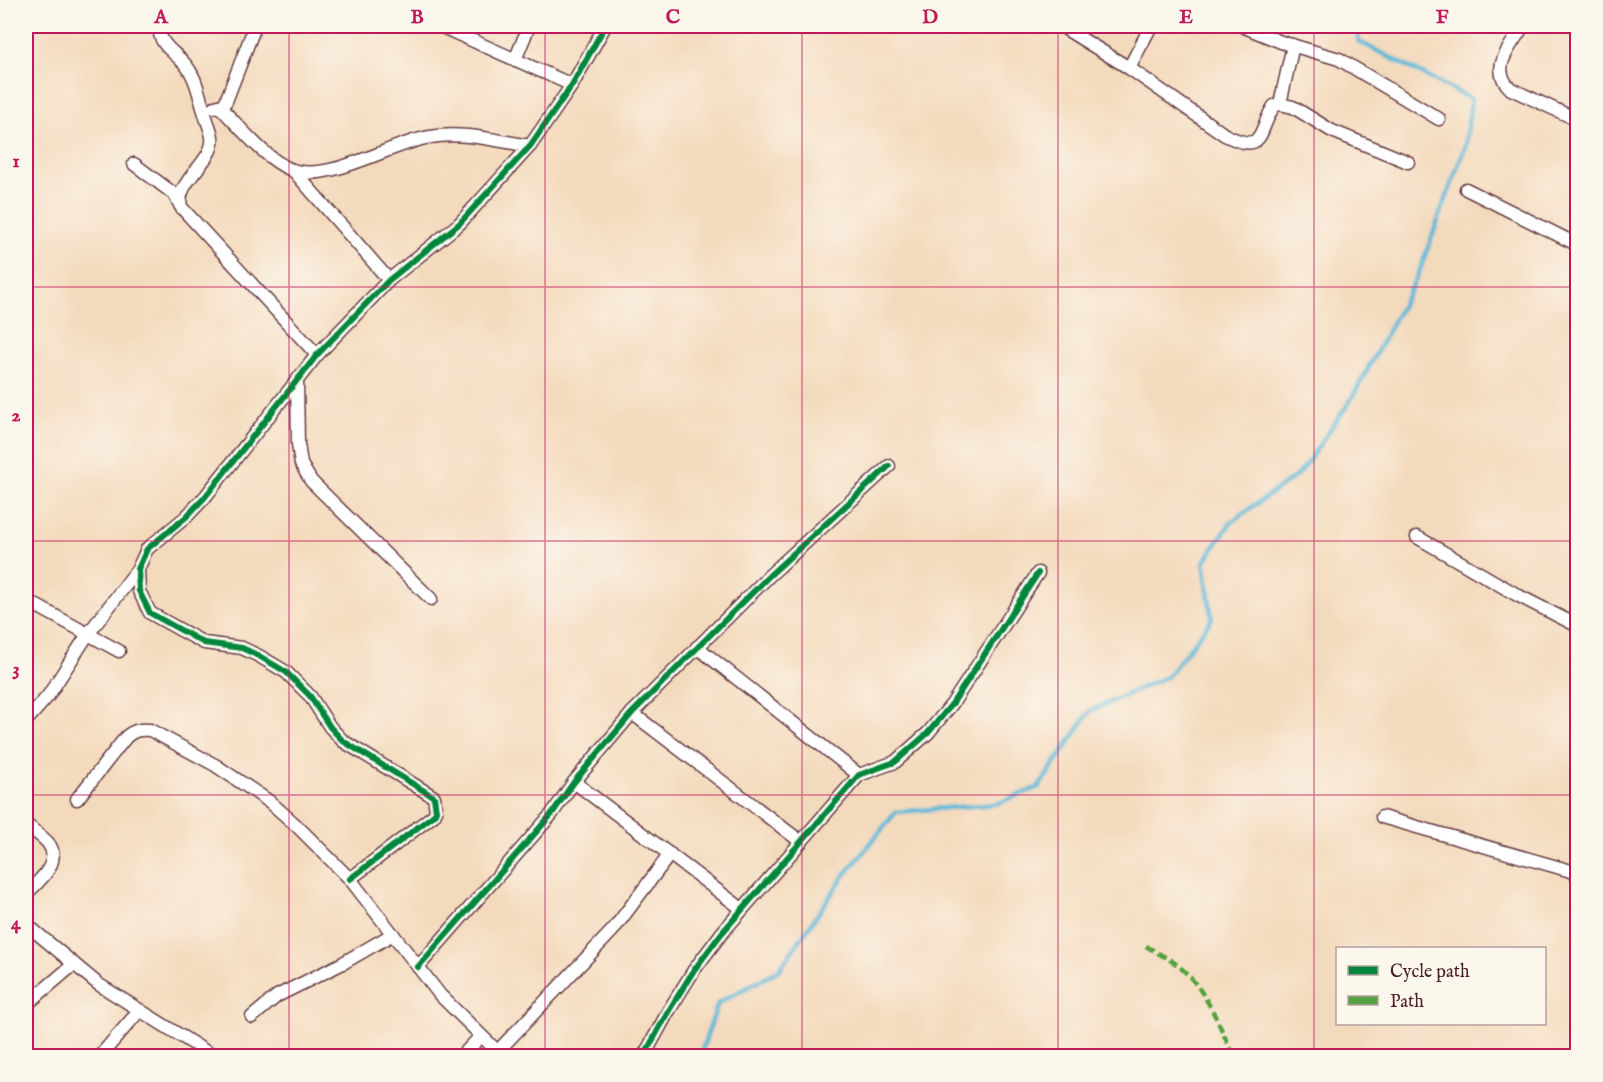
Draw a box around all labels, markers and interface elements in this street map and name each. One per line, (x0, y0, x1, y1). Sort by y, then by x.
text: A (153, 5, 169, 30)
text: B (410, 5, 424, 30)
text: C (666, 5, 680, 30)
text: D (922, 5, 938, 30)
text: E (1179, 5, 1193, 30)
text: F (1436, 5, 1449, 30)
text: 1 (12, 149, 20, 174)
text: 2 (11, 403, 21, 428)
text: 3 (12, 657, 20, 682)
text: 4 (11, 911, 22, 936)
legend (1336, 947, 1546, 1025)
text: Cycle path (1390, 961, 1470, 984)
text: Path (1390, 991, 1424, 1014)

